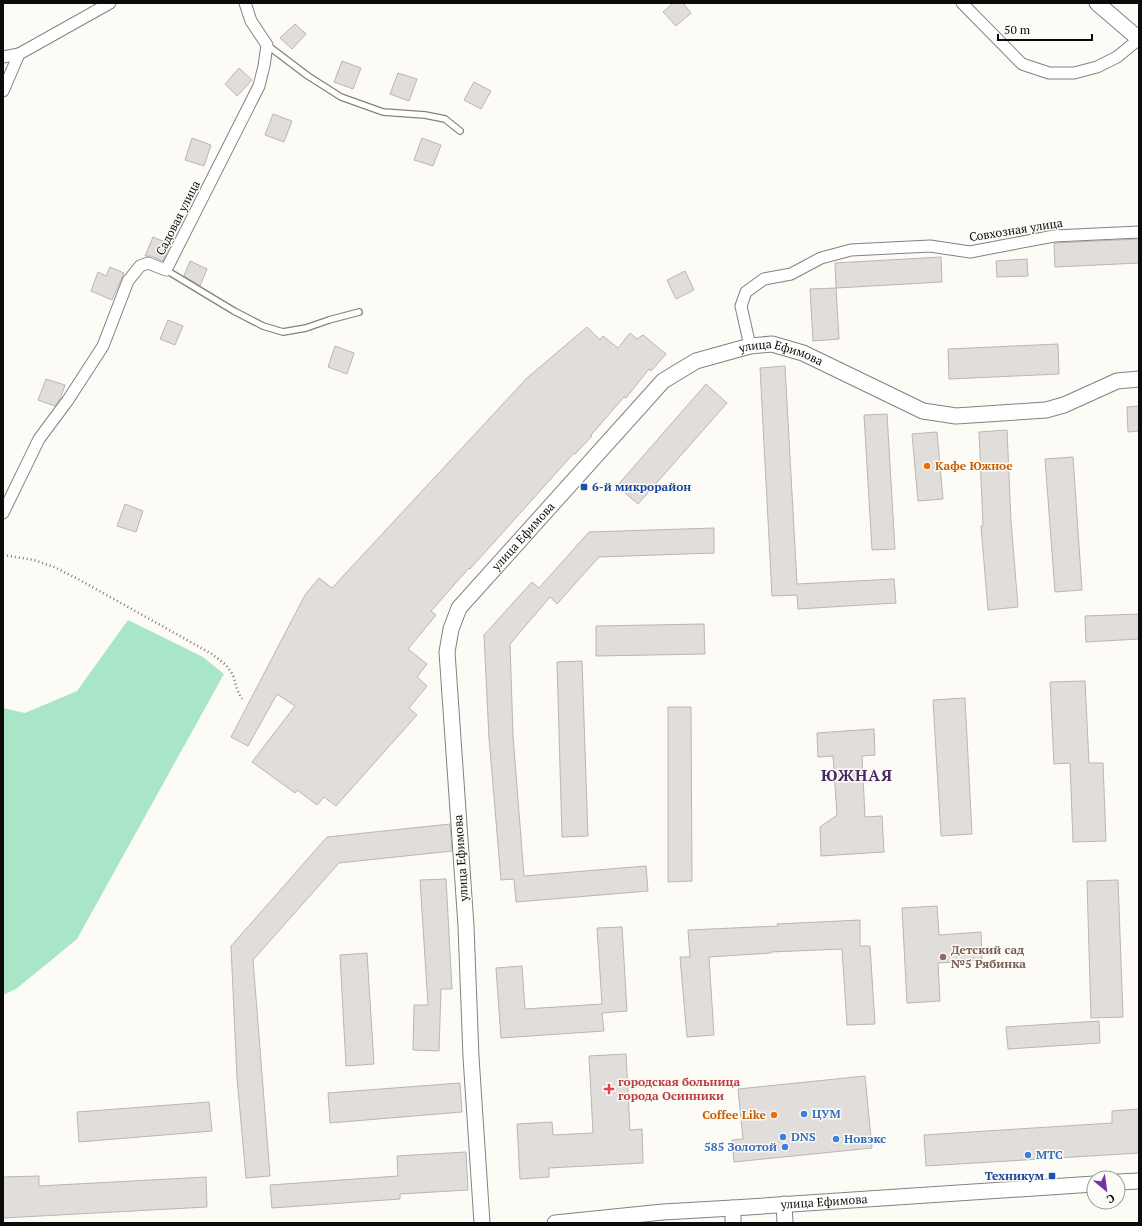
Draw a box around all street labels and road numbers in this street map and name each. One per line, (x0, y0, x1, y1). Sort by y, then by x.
street label: Садовая улица (152, 178, 203, 258)
street label: Совхозная улица (968, 215, 1064, 244)
street label: улица Ефимова (736, 336, 826, 369)
street label: улица Ефимова (488, 499, 557, 574)
street label: улица Ефимова (450, 814, 471, 903)
street label: улица Ефимова (779, 1191, 868, 1212)

